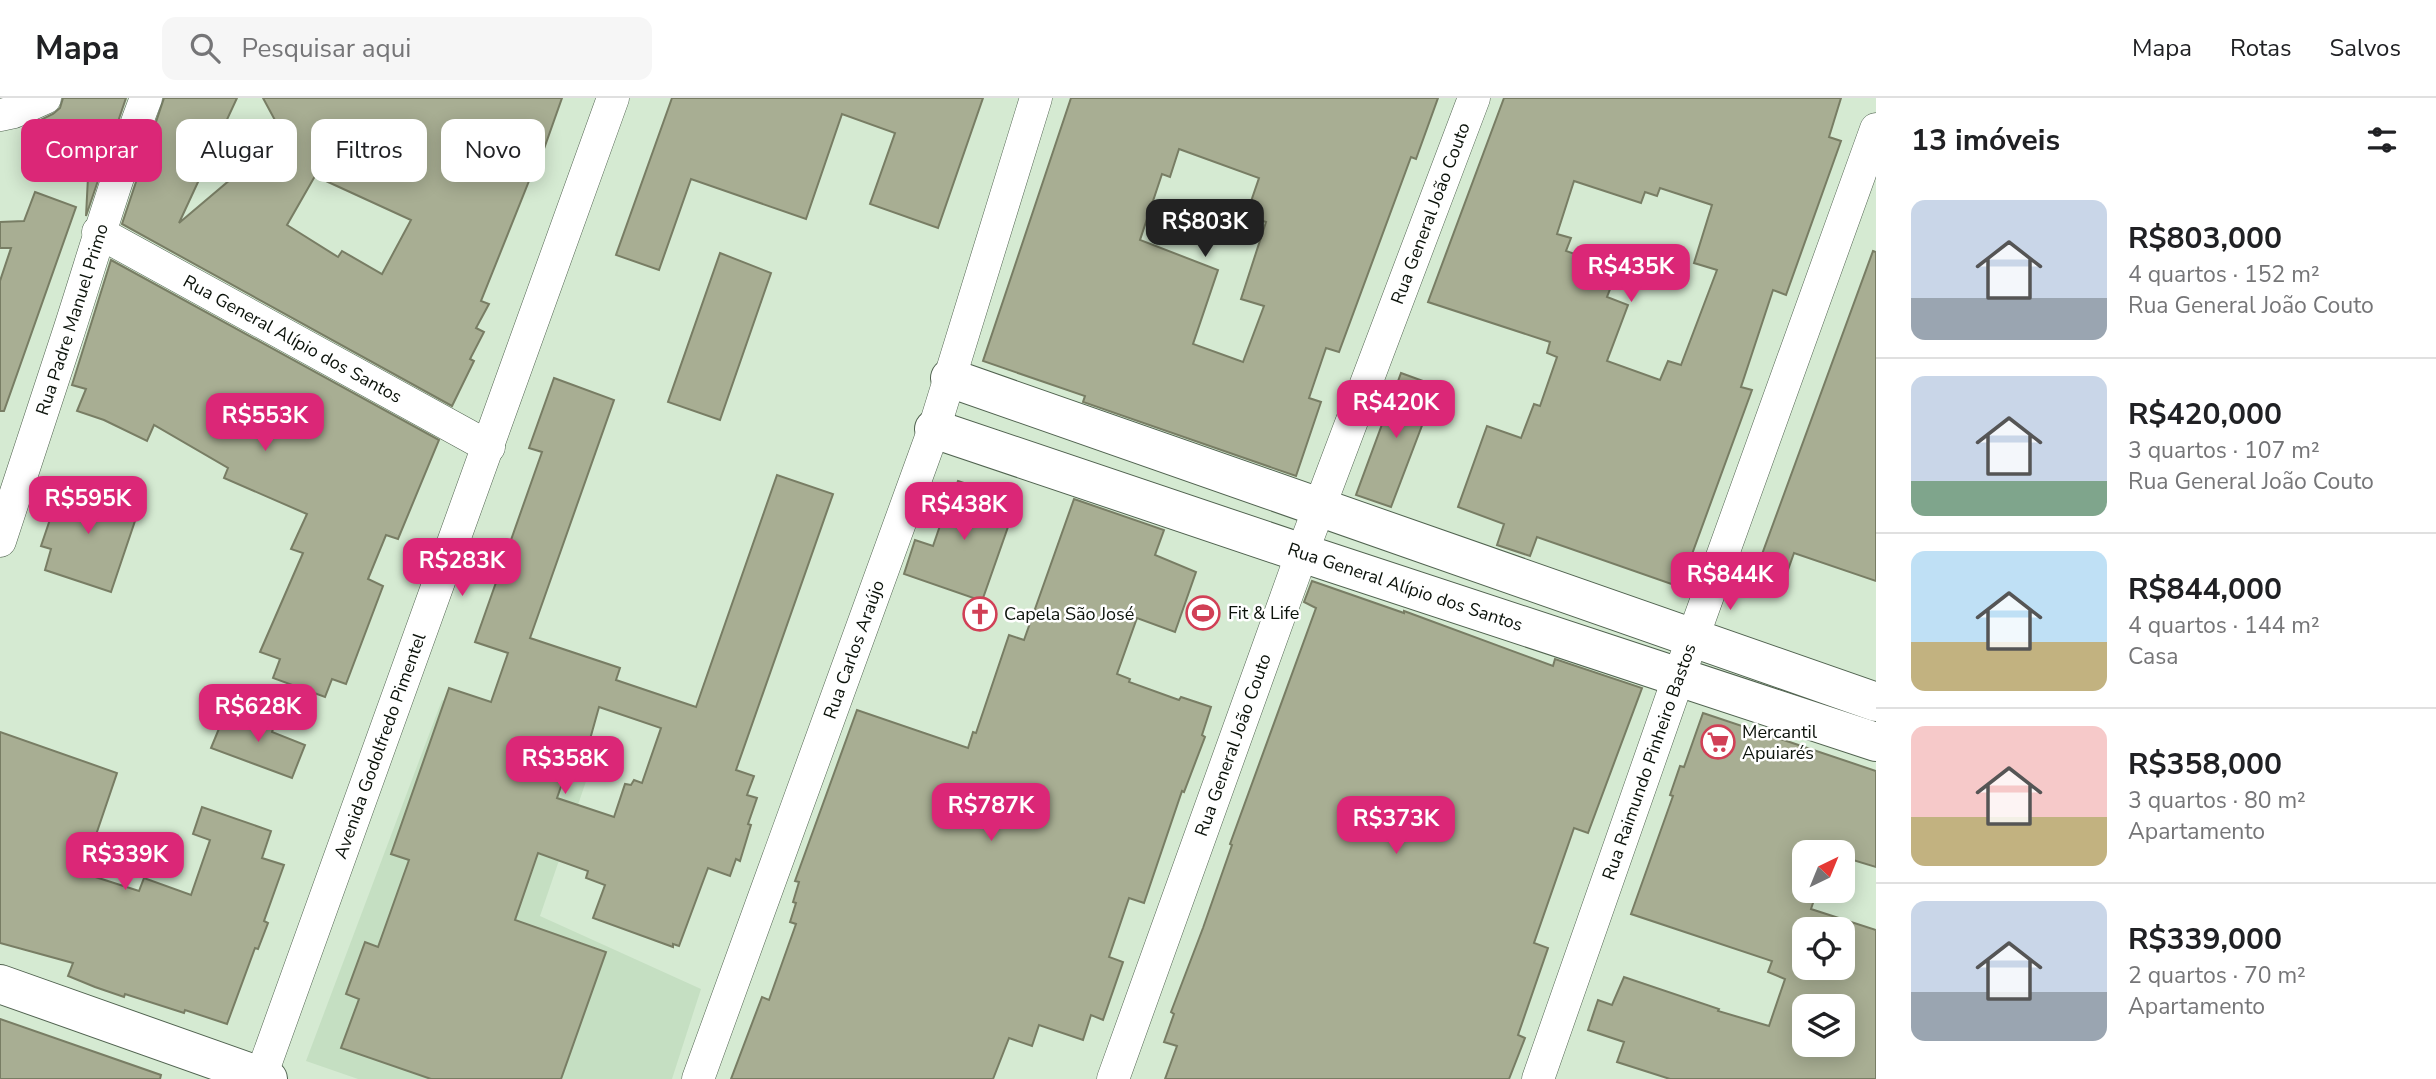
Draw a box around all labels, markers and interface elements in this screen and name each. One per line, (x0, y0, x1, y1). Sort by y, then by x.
search box (162, 17, 652, 80)
text: Mapa (35, 26, 120, 71)
icon: search (186, 29, 224, 67)
text: Pesquisar aqui (242, 31, 411, 66)
text: Mapa (2132, 32, 2192, 64)
text: Rotas (2230, 32, 2292, 64)
text: Salvos (2330, 32, 2401, 64)
chip: Comprar (21, 119, 162, 182)
chip: Alugar (176, 119, 297, 182)
chip: Filtros (311, 119, 427, 182)
chip: Novo (441, 119, 545, 182)
street label: Rua General João Couto (1385, 119, 1476, 308)
text: 13 imóveis (1911, 120, 2060, 161)
icon: filters (2363, 121, 2401, 159)
pin: R$803K (1148, 200, 1262, 259)
text: R$803K (1162, 206, 1248, 237)
text: R$803,000 (2128, 218, 2282, 259)
street label: Rua Padre Manuel Primo (30, 221, 114, 418)
icon: home (1967, 228, 2051, 312)
pin: R$435K (1574, 244, 1688, 304)
text: R$435K (1588, 251, 1674, 282)
text: 4 quartos · 152 m² (2128, 259, 2320, 290)
street label: Rua General Alípio dos Santos (179, 269, 406, 409)
text: Rua General João Couto (2128, 290, 2374, 321)
pin: R$420K (1339, 380, 1453, 440)
text: R$420K (1353, 387, 1439, 418)
pin: R$553K (208, 394, 322, 453)
text: R$420,000 (2128, 394, 2282, 435)
text: R$553K (222, 400, 308, 431)
icon: home (1967, 404, 2051, 488)
text: 3 quartos · 107 m² (2128, 435, 2320, 466)
text: Rua General João Couto (2128, 466, 2374, 497)
pin: R$595K (31, 476, 145, 536)
pin: R$438K (907, 482, 1021, 542)
text: R$595K (45, 483, 131, 514)
text: R$438K (921, 489, 1007, 520)
street label: Rua General Alípio dos Santos (1284, 537, 1526, 637)
pin: R$283K (405, 538, 519, 598)
text: R$283K (419, 545, 505, 576)
pin: R$844K (1673, 552, 1787, 612)
text: R$844K (1687, 559, 1773, 590)
text: R$844,000 (2128, 569, 2282, 610)
street label: Rua Carlos Araújo (818, 577, 890, 722)
icon: home (1967, 579, 2051, 663)
sports icon: Fit & Life (1184, 594, 1222, 632)
church icon: Capela São José (961, 595, 999, 633)
place label: Fit & Life (1228, 601, 1299, 625)
place label: Capela São José (1004, 602, 1134, 626)
text: 4 quartos · 144 m² (2128, 610, 2320, 641)
street label: Avenida Godolfredo Pimentel (328, 629, 432, 862)
street label: Rua Raimundo Pinheiro Bastos (1597, 640, 1702, 883)
text: Casa (2128, 641, 2179, 672)
street label: Rua General João Couto (1189, 650, 1277, 840)
pin: R$628K (201, 684, 315, 744)
text: R$628K (215, 691, 301, 722)
place label: Mercantil Apuiarés (1742, 720, 1818, 765)
supermarket icon: Mercantil Apuiarés (1699, 723, 1737, 761)
pin: R$358K (508, 736, 622, 796)
text: R$358K (522, 743, 608, 774)
text: R$358,000 (2128, 744, 2282, 785)
icon: home (1967, 754, 2051, 838)
pin: R$787K (934, 784, 1048, 843)
text: 3 quartos · 80 m² (2128, 785, 2306, 816)
text: R$787K (948, 790, 1034, 821)
pin: R$373K (1339, 796, 1453, 856)
text: R$373K (1353, 803, 1439, 834)
text: Apartamento (2128, 816, 2265, 847)
pin: R$339K (68, 832, 182, 892)
text: R$339K (82, 839, 168, 870)
north arrow (1792, 840, 1855, 903)
map controls (1792, 840, 1855, 1057)
button: locate (1792, 917, 1855, 980)
text: R$339,000 (2128, 919, 2282, 960)
icon: home (1967, 929, 2051, 1013)
text: 2 quartos · 70 m² (2128, 960, 2306, 991)
text: Apartamento (2128, 991, 2265, 1022)
button: layers (1792, 994, 1855, 1057)

